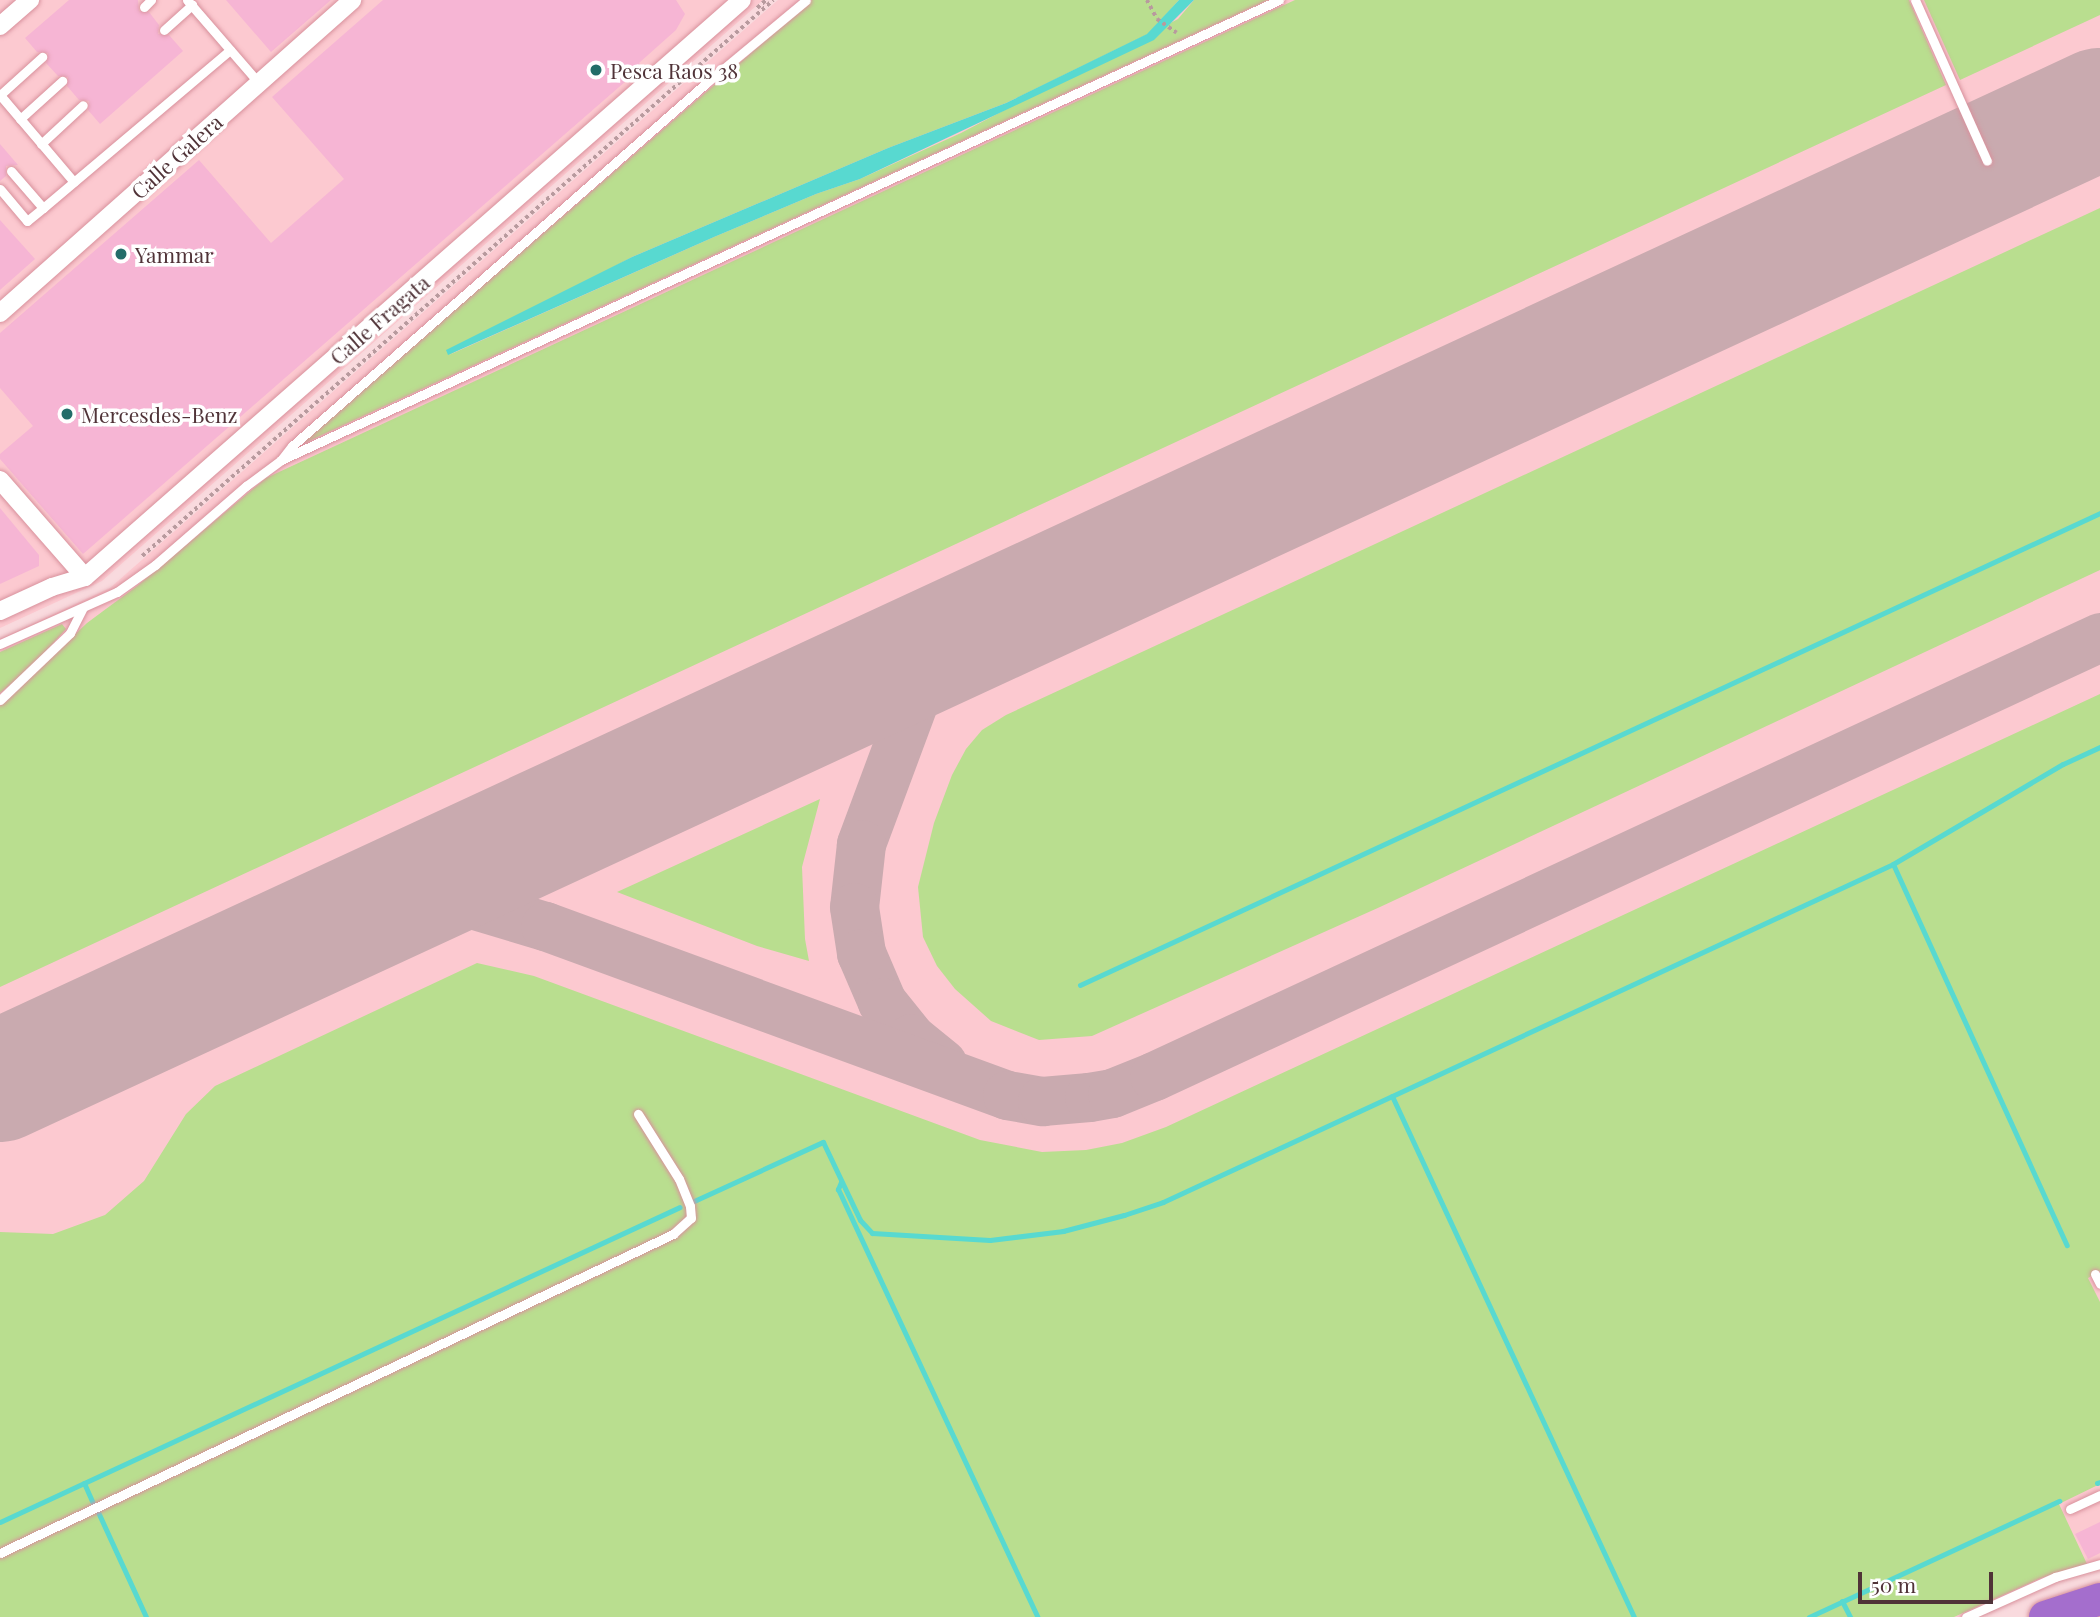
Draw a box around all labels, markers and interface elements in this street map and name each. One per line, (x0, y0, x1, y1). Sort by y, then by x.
place label: Pesca Raos 38 (610, 57, 739, 83)
marker: Pesca Raos 38 (588, 62, 604, 78)
street label: Calle Galera (125, 109, 227, 203)
place label: Yammar (135, 241, 214, 267)
marker: Yammar (113, 246, 129, 262)
street label: Calle Fragata (324, 269, 434, 369)
place label: Mercesdes-Benz (81, 401, 238, 427)
marker: Mercesdes-Benz (59, 406, 75, 422)
scale bar (1862, 1558, 1997, 1602)
text: 50 m (1871, 1570, 1916, 1598)

